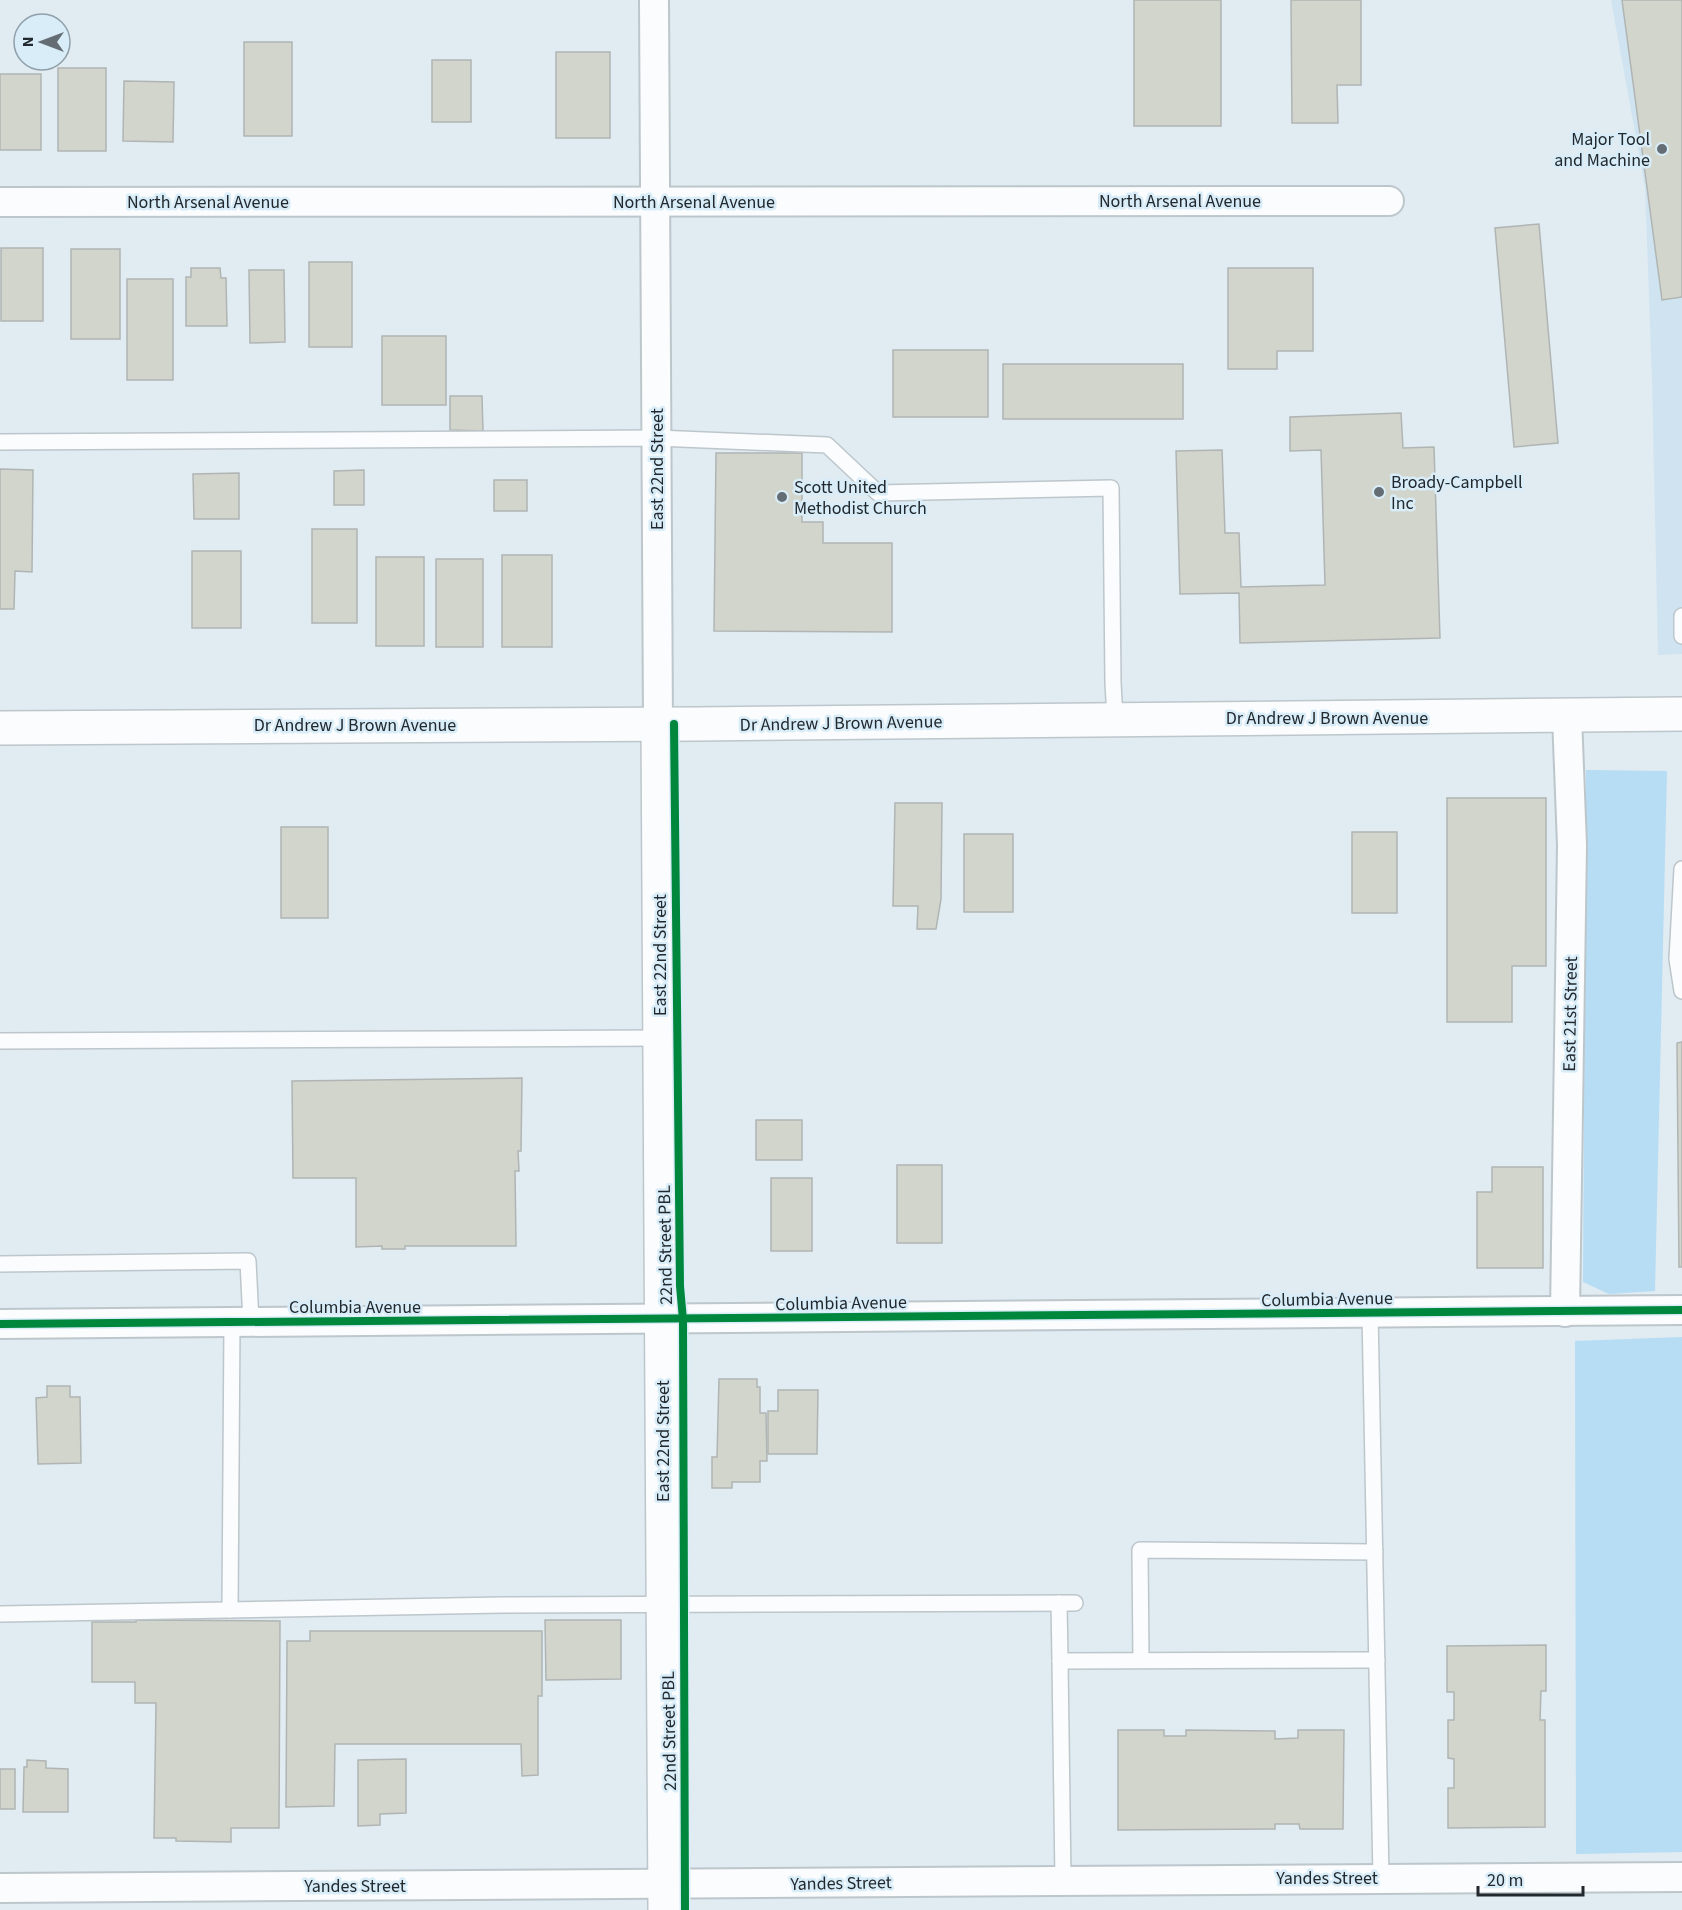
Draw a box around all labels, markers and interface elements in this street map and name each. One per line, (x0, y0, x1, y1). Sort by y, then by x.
north arrow (12, 12, 72, 72)
text: N (17, 37, 39, 47)
place label: Major Tool and Machine (1554, 127, 1650, 173)
marker: Major Tool and Machine (1655, 142, 1669, 156)
street label: North Arsenal Avenue (1099, 189, 1261, 214)
street label: North Arsenal Avenue (127, 190, 289, 215)
street label: North Arsenal Avenue (613, 190, 775, 215)
street label: East 22nd Street (645, 408, 670, 530)
place label: Broady-Campbell Inc (1391, 470, 1523, 516)
place label: Scott United Methodist Church (794, 475, 927, 521)
marker: Broady-Campbell Inc (1372, 485, 1386, 499)
marker: Scott United Methodist Church (775, 490, 789, 504)
street label: Dr Andrew J Brown Avenue (1226, 706, 1428, 731)
street label: Dr Andrew J Brown Avenue (740, 709, 943, 738)
street label: Dr Andrew J Brown Avenue (254, 713, 456, 738)
street label: East 22nd Street (648, 894, 673, 1016)
street label: East 21st Street (1557, 956, 1584, 1072)
street label: 22nd Street PBL (652, 1185, 679, 1305)
street label: Columbia Avenue (1261, 1286, 1393, 1313)
street label: Columbia Avenue (775, 1290, 907, 1317)
street label: Columbia Avenue (289, 1295, 421, 1320)
street label: East 22nd Street (651, 1380, 676, 1502)
street label: 22nd Street PBL (656, 1671, 683, 1791)
scale bar (1478, 1859, 1583, 1897)
street label: Yandes Street (1275, 1866, 1378, 1891)
text: 20 m (1487, 1868, 1523, 1893)
street label: Yandes Street (789, 1870, 892, 1897)
street label: Yandes Street (303, 1874, 406, 1899)

